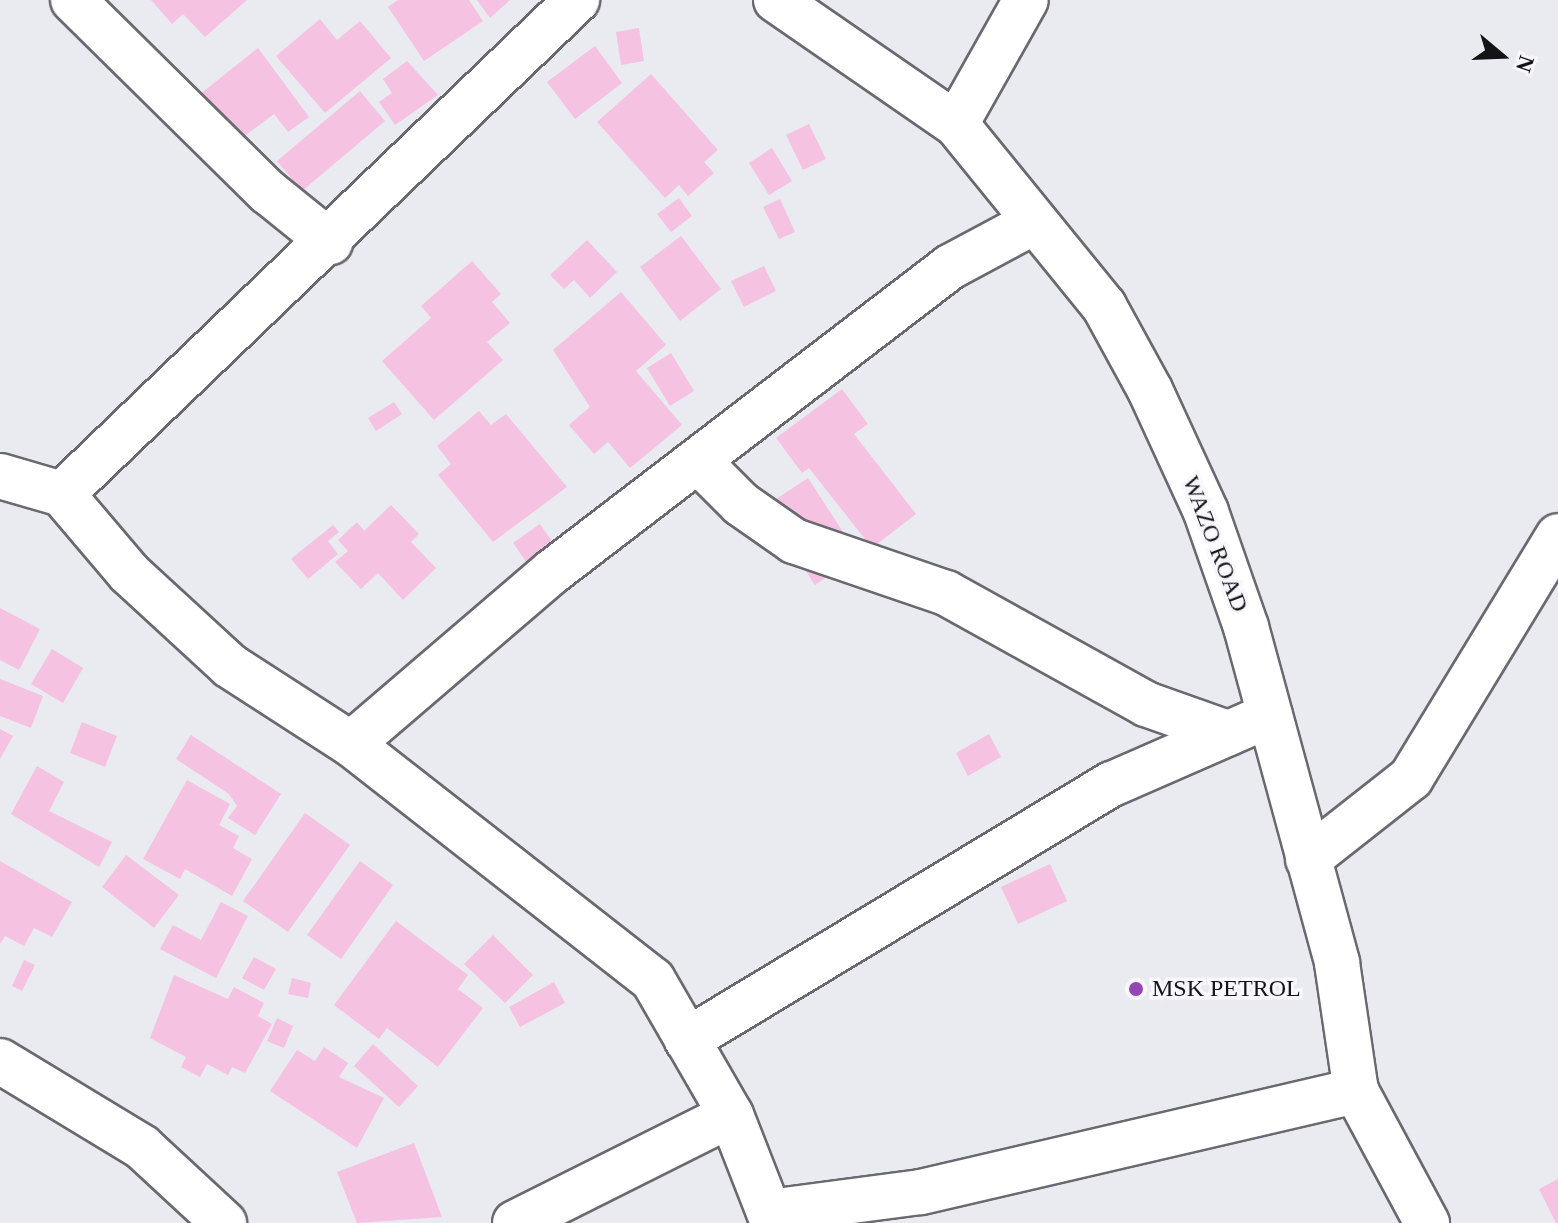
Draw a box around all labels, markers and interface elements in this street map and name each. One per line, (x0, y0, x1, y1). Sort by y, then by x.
north arrow (1462, 16, 1542, 96)
text: N (1511, 52, 1540, 76)
street label: WAZO ROAD (1176, 472, 1254, 616)
place label: MSK PETROL (1152, 975, 1301, 1003)
marker: MSK PETROL (1127, 980, 1145, 998)

